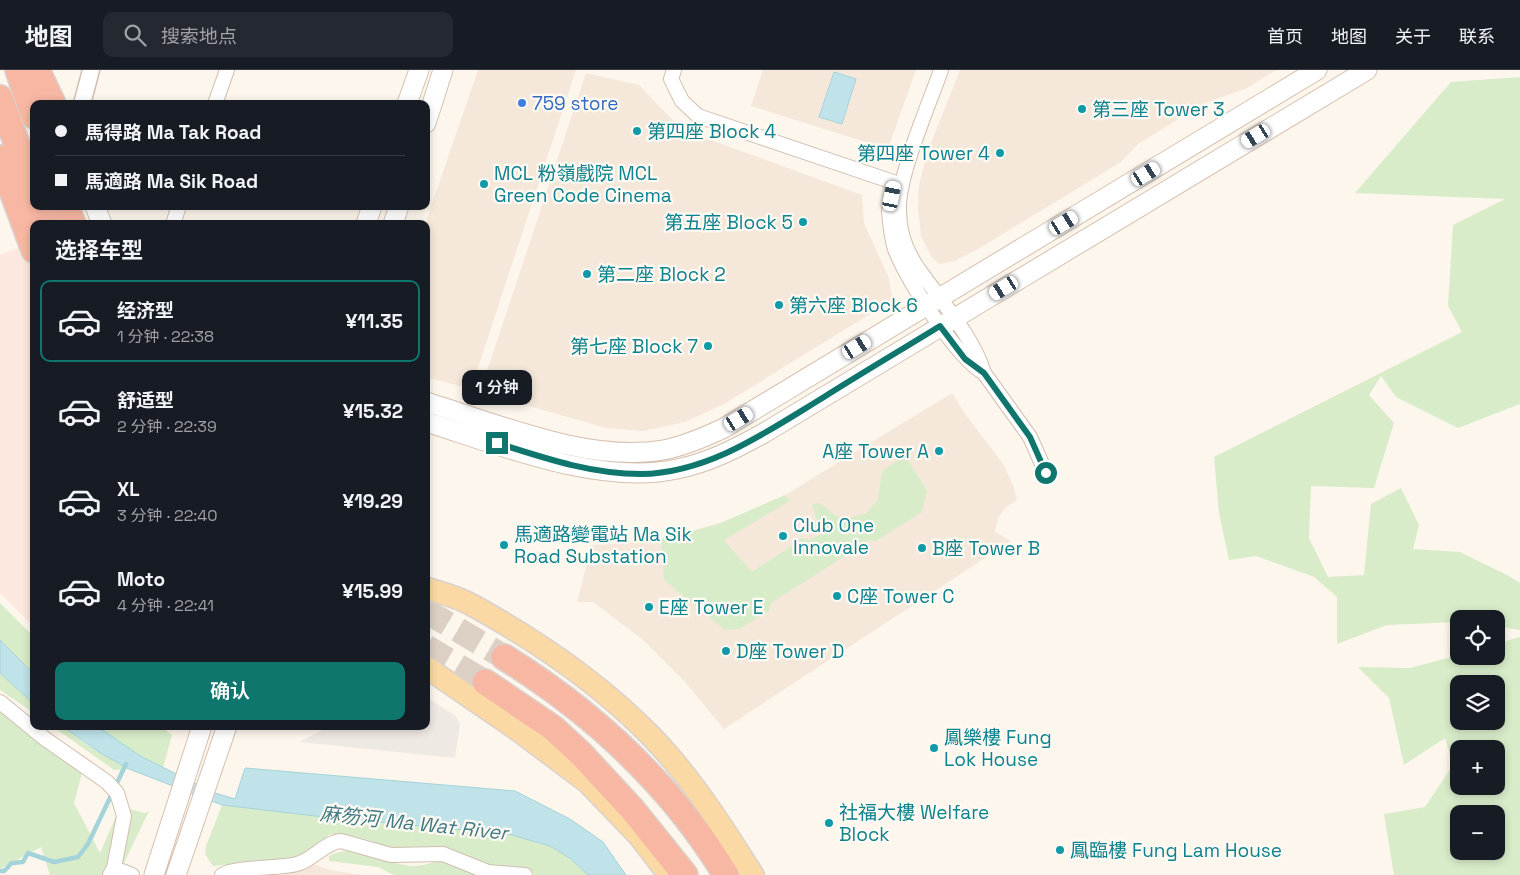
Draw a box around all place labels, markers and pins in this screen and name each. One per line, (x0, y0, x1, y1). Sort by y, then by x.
place label: 759 store (532, 91, 619, 116)
marker: 759 store (516, 97, 528, 109)
place label: 第三座 Tower 3 (1092, 97, 1225, 122)
marker: 第三座 Tower 3 (1076, 103, 1088, 115)
place label: 第四座 Block 4 (647, 119, 776, 144)
marker: 第四座 Block 4 (631, 125, 643, 137)
place label: 第四座 Tower 4 (857, 141, 990, 166)
marker: 第四座 Tower 4 (994, 147, 1006, 159)
place label: MCL 粉嶺戲院 MCL Green Code Cinema (494, 161, 672, 208)
marker: MCL 粉嶺戲院 MCL Green Code Cinema (478, 178, 490, 190)
place label: 第五座 Block 5 (664, 210, 793, 235)
marker: 第五座 Block 5 (797, 216, 809, 228)
place label: 第二座 Block 2 (597, 262, 726, 287)
marker: 第二座 Block 2 (581, 268, 593, 280)
place label: 第六座 Block 6 (789, 293, 918, 318)
marker: 第六座 Block 6 (773, 299, 785, 311)
place label: 第七座 Block 7 (570, 334, 698, 359)
marker: 第七座 Block 7 (702, 340, 714, 352)
place label: A座 Tower A (822, 439, 929, 464)
marker: A座 Tower A (933, 445, 945, 457)
place label: Club One Innovale (793, 513, 874, 560)
place label: 馬適路變電站 Ma Sik Road Substation (514, 522, 692, 569)
marker: Club One Innovale (777, 530, 789, 542)
place label: B座 Tower B (932, 536, 1040, 561)
marker: 馬適路變電站 Ma Sik Road Substation (498, 539, 510, 551)
marker: B座 Tower B (916, 542, 928, 554)
place label: C座 Tower C (847, 584, 954, 609)
marker: C座 Tower C (831, 590, 843, 602)
place label: E座 Tower E (659, 595, 763, 620)
marker: E座 Tower E (643, 601, 655, 613)
place label: D座 Tower D (736, 639, 844, 664)
marker: D座 Tower D (720, 645, 732, 657)
place label: 鳳樂樓 Fung Lok House (944, 725, 1052, 772)
marker: 鳳樂樓 Fung Lok House (928, 742, 940, 754)
place label: 社福大樓 Welfare Block (839, 800, 989, 847)
marker: 社福大樓 Welfare Block (823, 817, 835, 829)
place label: 鳳臨樓 Fung Lam House (1070, 838, 1282, 863)
marker: 鳳臨樓 Fung Lam House (1054, 844, 1066, 856)

